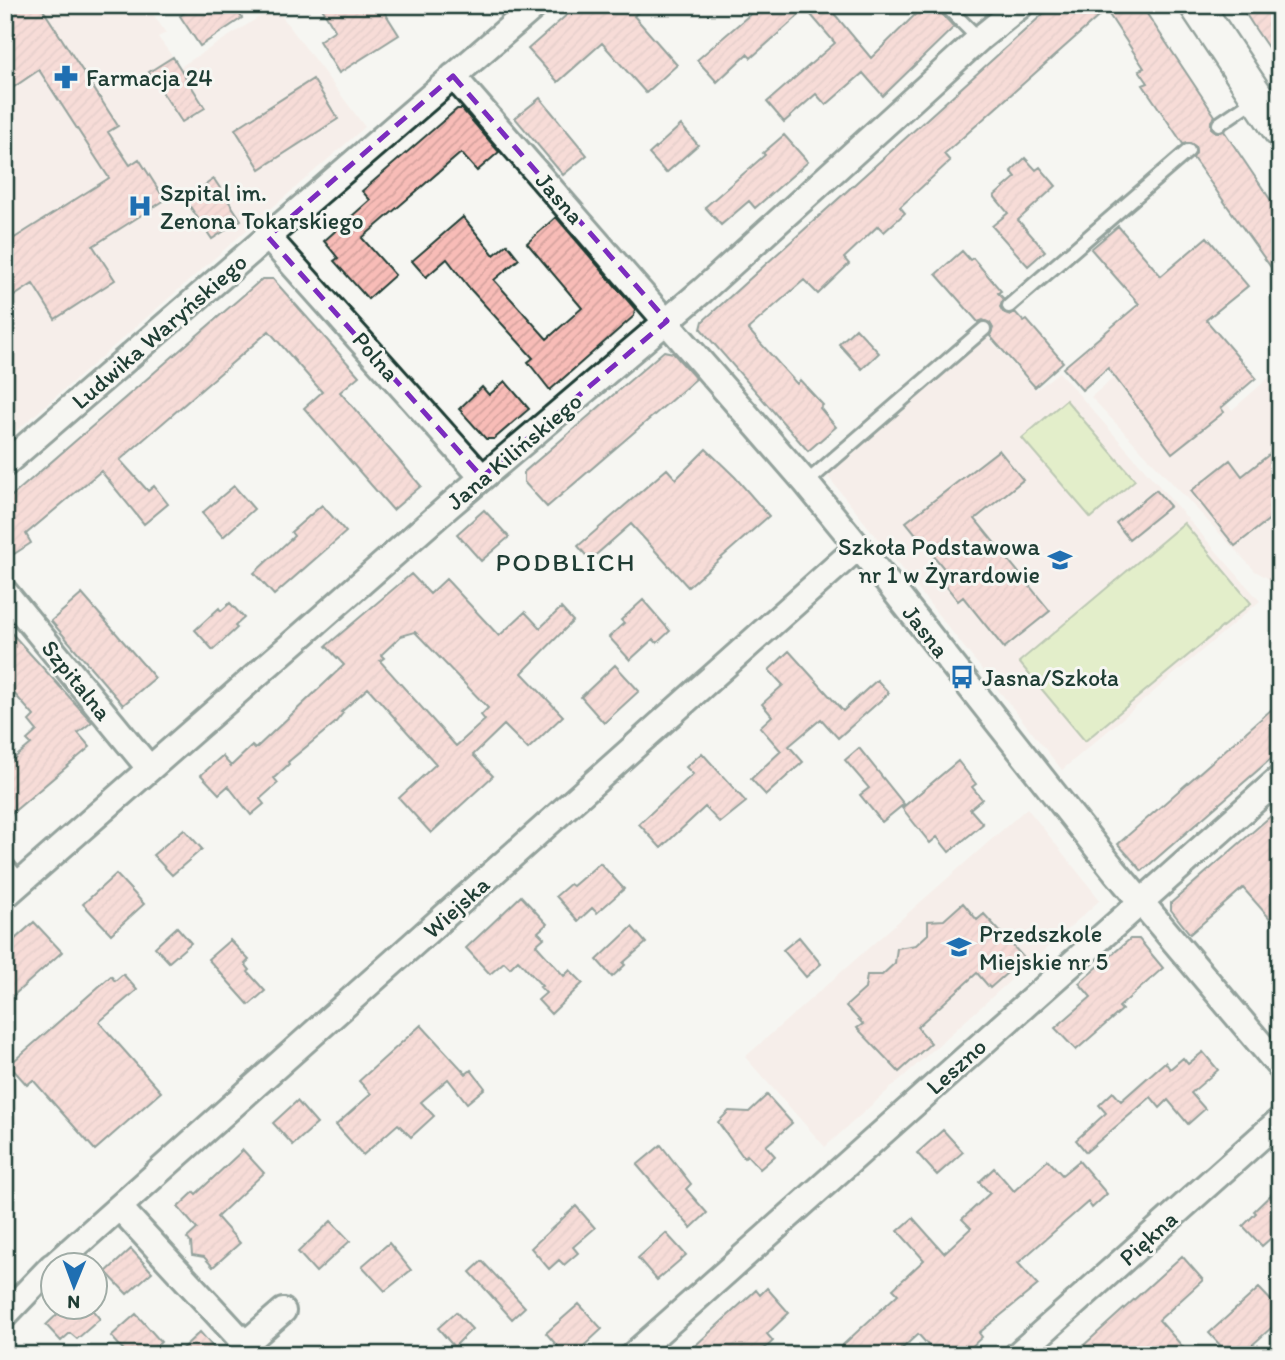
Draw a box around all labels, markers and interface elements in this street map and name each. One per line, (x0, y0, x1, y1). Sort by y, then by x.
pharmacy icon: Farmacja 24 (52, 63, 80, 91)
place label: Farmacja 24 (86, 63, 213, 92)
street label: Jasna (530, 166, 590, 230)
place label: Szpital im. Zenona Tokarskiego (160, 178, 364, 235)
hospital icon: Szpital im. Zenona Tokarskiego (126, 192, 154, 220)
street label: Ludwika Waryńskiego (65, 247, 253, 415)
street label: Polna (346, 325, 406, 387)
street label: Jana Kilińskiego (441, 386, 587, 516)
place label: Szkoła Podstawowa nr 1 w Żyrardowie (838, 532, 1041, 589)
district label: PODBLICH (495, 546, 637, 578)
school or university icon: Szkoła Podstawowa nr 1 w Żyrardowie (1046, 546, 1074, 574)
street label: Jasna (896, 599, 956, 663)
street label: Szpitalna (36, 634, 119, 727)
bus stop icon: Jasna/Szkoła (948, 663, 976, 691)
place label: Jasna/Szkoła (982, 663, 1119, 692)
street label: Wiejska (417, 869, 496, 944)
place label: Przedszkole Miejskie nr 5 (979, 919, 1108, 976)
school or university icon: Przedszkole Miejskie nr 5 (945, 933, 973, 961)
street label: Leszno (920, 1031, 992, 1101)
street label: Piękna (1113, 1204, 1183, 1272)
north arrow (38, 1252, 108, 1322)
text: N (67, 1291, 80, 1314)

